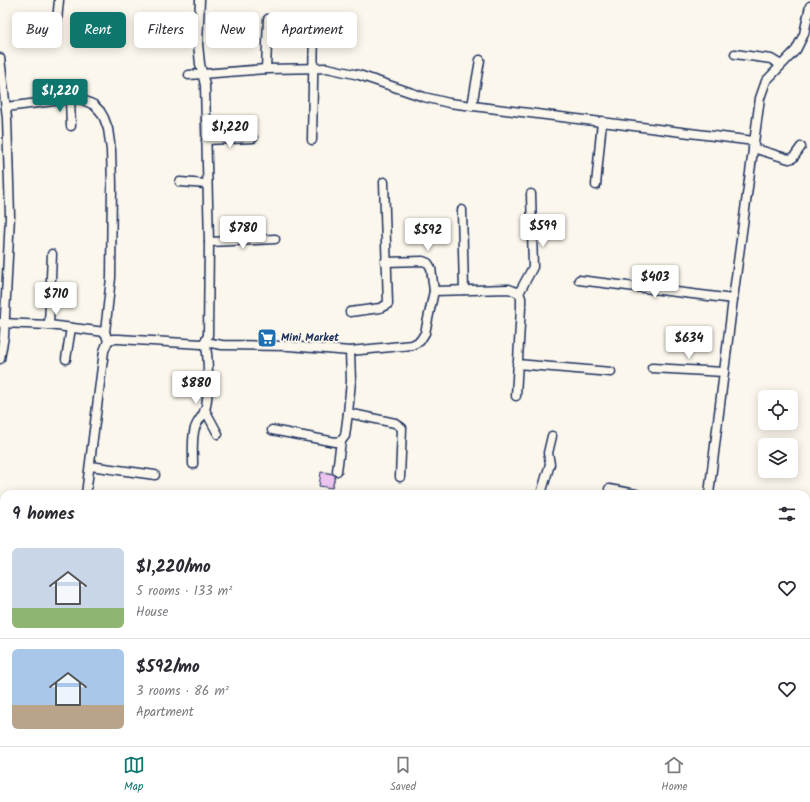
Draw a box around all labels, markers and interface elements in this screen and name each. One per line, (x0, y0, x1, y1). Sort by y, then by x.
chip: Buy (12, 12, 62, 48)
chip: Rent (70, 12, 126, 48)
chip: Filters (134, 12, 198, 48)
chip: New (206, 12, 259, 48)
chip: Apartment (267, 12, 357, 48)
pin: $1,220 (27, 79, 93, 113)
text: $1,220 (42, 81, 78, 102)
pin: $1,220 (197, 115, 263, 149)
text: $1,220 (212, 117, 248, 138)
pin: $599 (519, 214, 567, 248)
pin: $780 (219, 216, 267, 250)
text: $599 (529, 216, 557, 237)
text: $780 (229, 218, 257, 239)
pin: $592 (404, 218, 452, 252)
text: $592 (414, 220, 442, 241)
pin: $403 (631, 265, 679, 299)
text: $403 (641, 267, 669, 288)
pin: $710 (32, 282, 80, 316)
text: $710 (44, 284, 68, 305)
pin: $634 (665, 326, 713, 360)
supermarket icon: Mini Market (256, 327, 278, 349)
text: $634 (675, 328, 703, 349)
place label: Mini Market (281, 329, 340, 347)
pin: $880 (172, 371, 220, 405)
text: $880 (181, 373, 211, 394)
map controls (758, 390, 798, 478)
button: locate (758, 390, 798, 430)
button: layers (758, 438, 798, 478)
text: 9 homes (12, 501, 75, 528)
icon: filters (776, 503, 798, 525)
text: $1,220/mo (136, 554, 211, 581)
icon: home (44, 564, 92, 612)
icon: heart (776, 577, 798, 599)
text: 5 rooms · 133 m² (136, 581, 232, 602)
text: House (136, 602, 168, 623)
text: $592/mo (136, 654, 200, 681)
icon: home (44, 665, 92, 713)
icon: heart (776, 678, 798, 700)
text: 3 rooms · 86 m² (136, 681, 229, 702)
text: Apartment (136, 702, 194, 723)
tab: Map (123, 754, 145, 796)
tab: Saved (390, 754, 416, 796)
tab: Home (661, 754, 687, 796)

